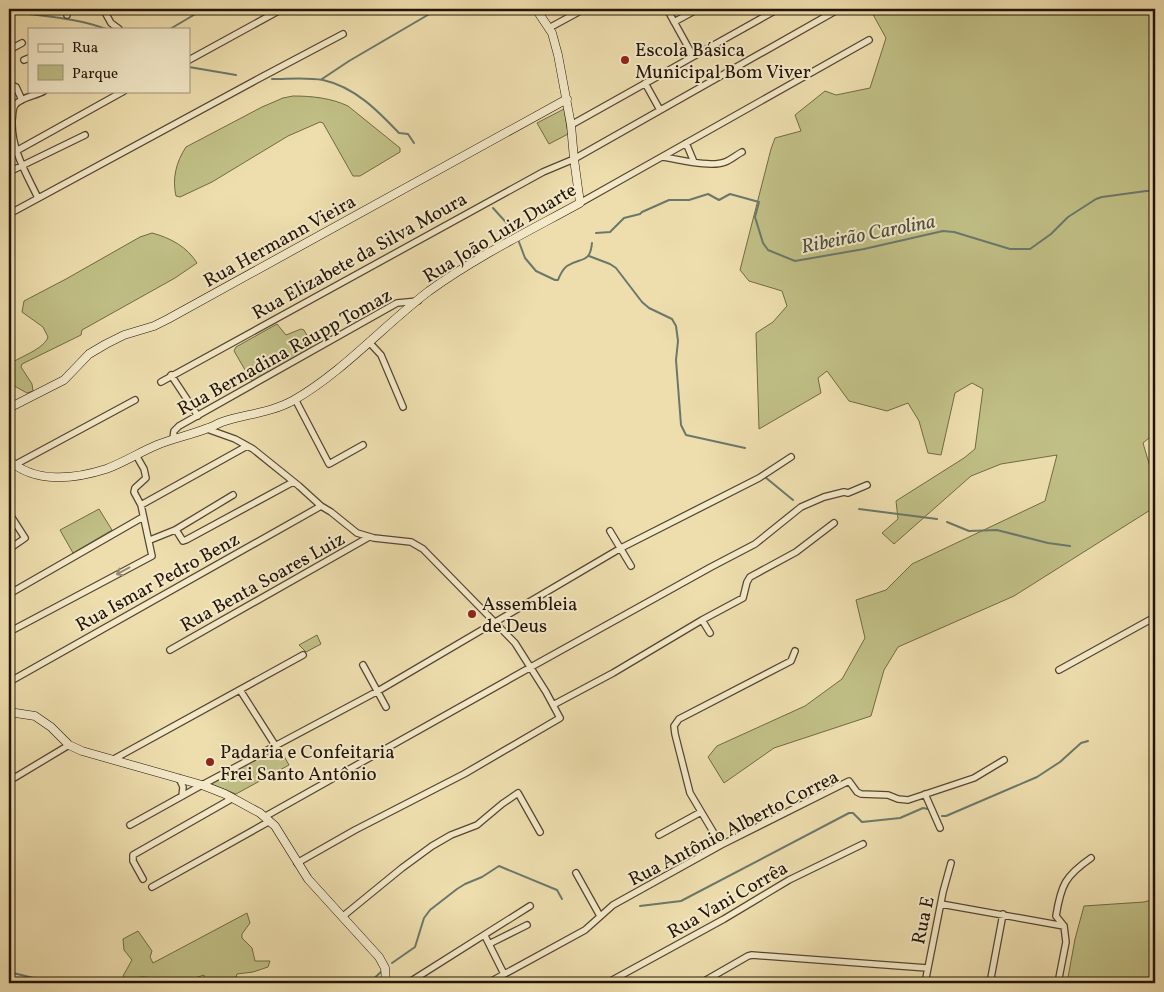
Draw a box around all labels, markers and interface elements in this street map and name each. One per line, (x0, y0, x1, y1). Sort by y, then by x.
legend (28, 28, 190, 92)
text: Rua (72, 38, 98, 59)
place label: Escola Básica Municipal Bom Viver (635, 38, 811, 86)
marker: Escola Básica Municipal Bom Viver (619, 54, 631, 66)
text: Parque (72, 64, 118, 85)
street label: Rua João Luiz Duarte (419, 178, 582, 290)
street label: Rua Elizabete da Silva Moura (248, 187, 472, 327)
street label: Rua Hermann Vieira (199, 189, 361, 294)
water label: Ribeirão Carolina (799, 208, 938, 262)
street label: Rua Bernadina Raupp Tomaz (173, 283, 397, 423)
street label: Rua Ismar Pedro Benz (71, 527, 245, 639)
street label: Rua Benta Soares Luiz (176, 527, 350, 639)
one-way arrow (116, 566, 131, 576)
place label: Assembleia de Deus (482, 592, 578, 640)
marker: Assembleia de Deus (466, 608, 478, 620)
place label: Padaria e Confeitaria Frei Santo Antônio (220, 740, 395, 788)
marker: Padaria e Confeitaria Frei Santo Antônio (204, 756, 216, 768)
street label: Rua Antônio Alberto Correa (624, 764, 844, 893)
street label: Rua Vani Corrêa (663, 856, 793, 946)
street label: Rua E (906, 894, 942, 947)

